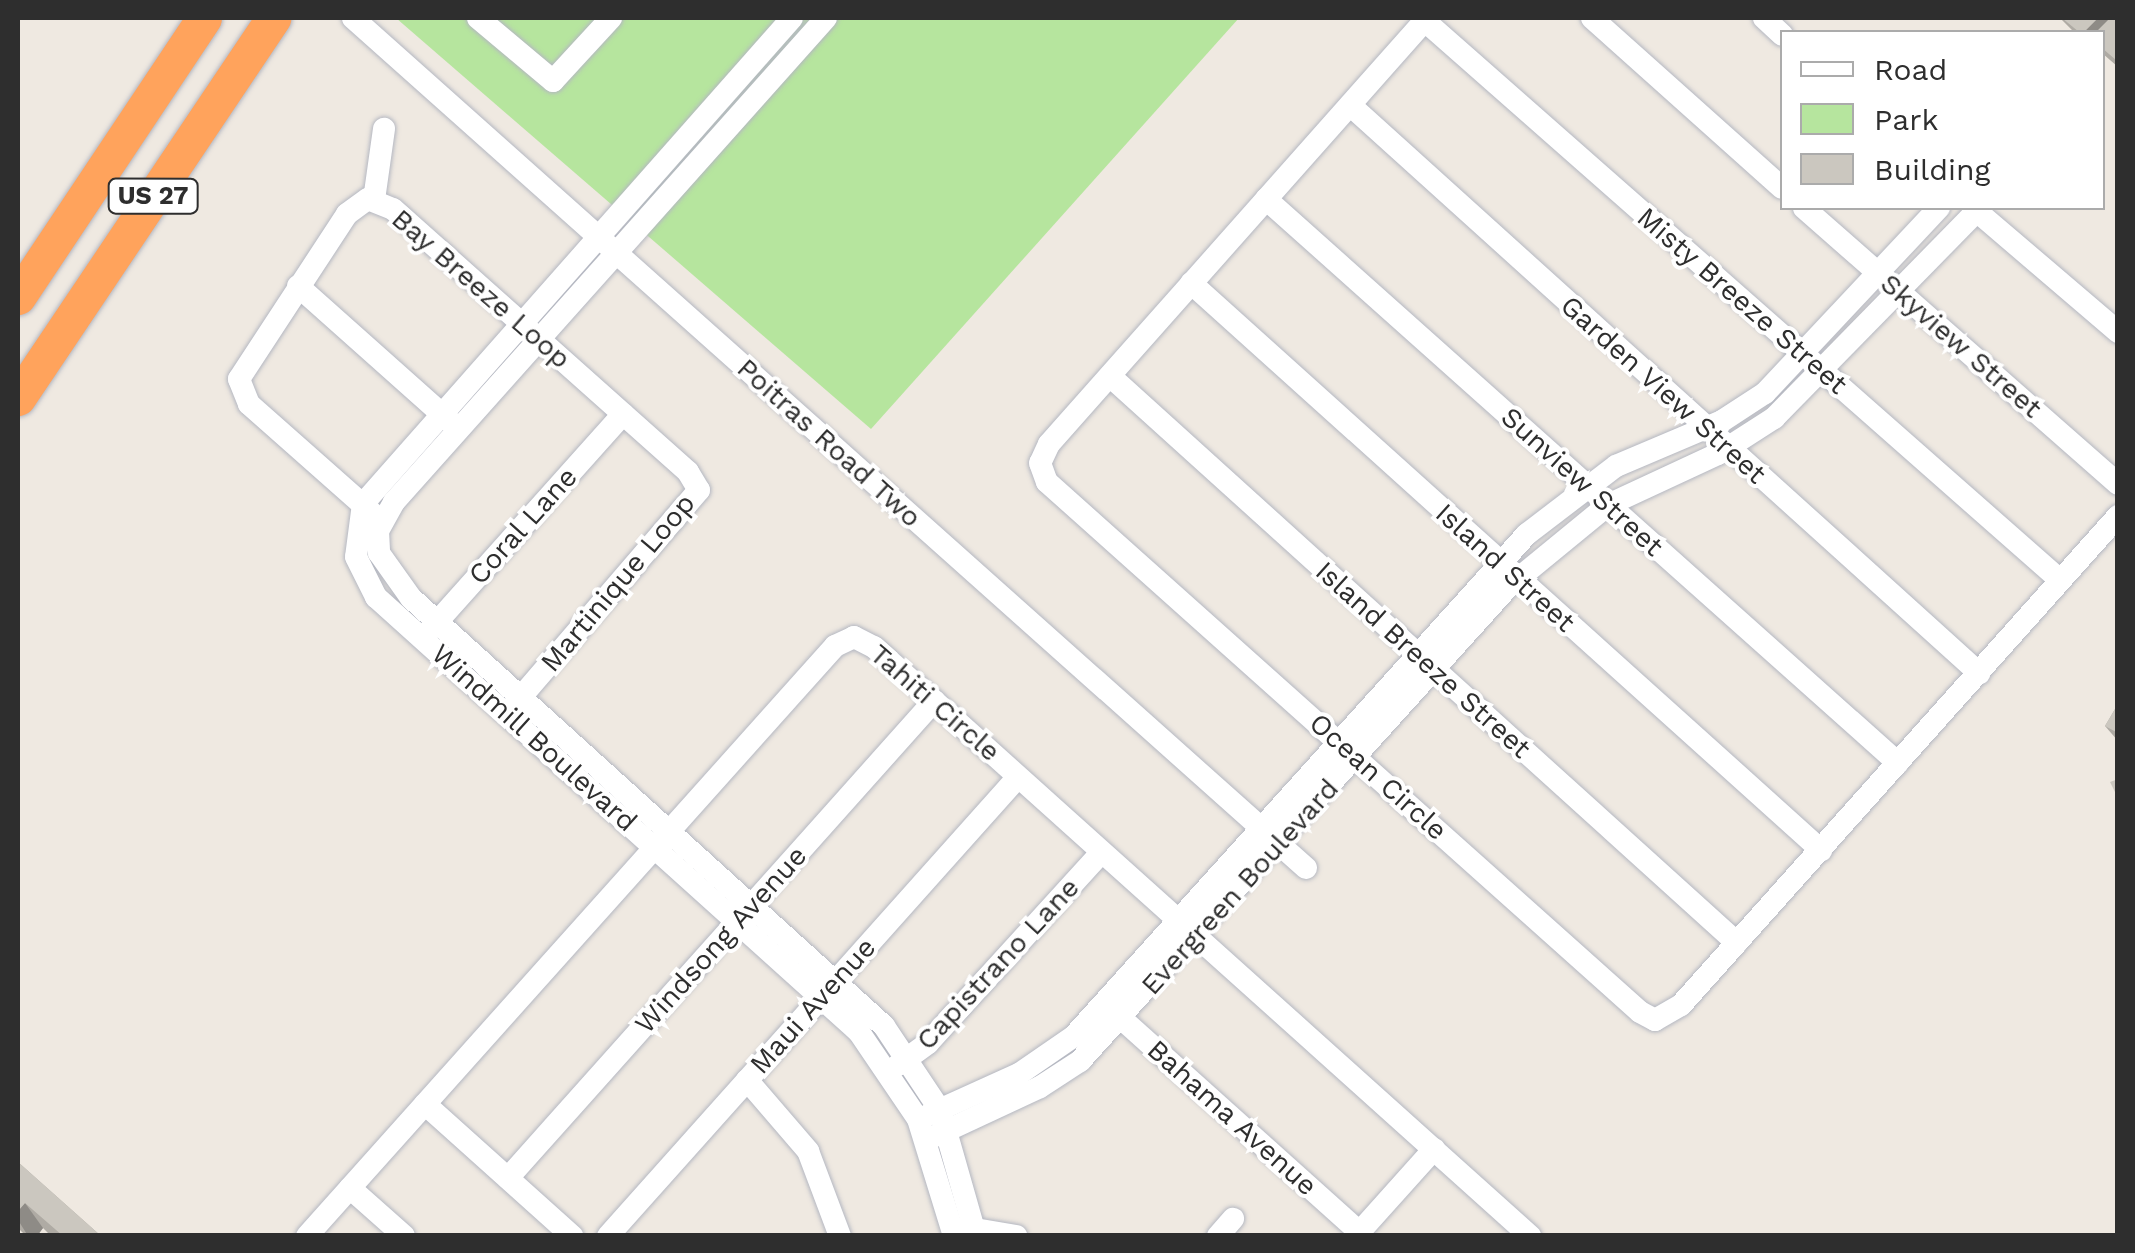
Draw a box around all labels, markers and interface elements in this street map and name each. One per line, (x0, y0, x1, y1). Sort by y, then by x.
legend (1780, 30, 2105, 210)
text: Road (1874, 52, 1947, 87)
text: Park (1874, 102, 1939, 137)
text: Building (1874, 152, 1991, 187)
road number: US 27 (106, 176, 200, 216)
street label: Misty Breeze Street (1630, 200, 1854, 402)
street label: Bay Breeze Loop (384, 202, 578, 376)
street label: Skyview Street (1873, 267, 2049, 425)
street label: Garden View Street (1553, 288, 1773, 492)
street label: Poitras Road Two (730, 351, 928, 535)
street label: Sunview Street (1494, 400, 1670, 564)
street label: Coral Lane (461, 460, 585, 592)
street label: Martinique Loop (534, 487, 702, 679)
street label: Island Street (1428, 497, 1582, 639)
street label: Island Breeze Street (1308, 555, 1538, 765)
street label: Windmill Boulevard (424, 637, 644, 839)
street label: Tahiti Circle (863, 637, 1007, 769)
street label: Ocean Circle (1302, 706, 1454, 848)
street label: Evergreen Boulevard (1134, 772, 1346, 1002)
street label: Windsong Avenue (628, 839, 814, 1041)
street label: Capistrano Lane (910, 871, 1086, 1057)
street label: Maui Avenue (743, 931, 883, 1081)
street label: Bahama Avenue (1140, 1032, 1324, 1204)

